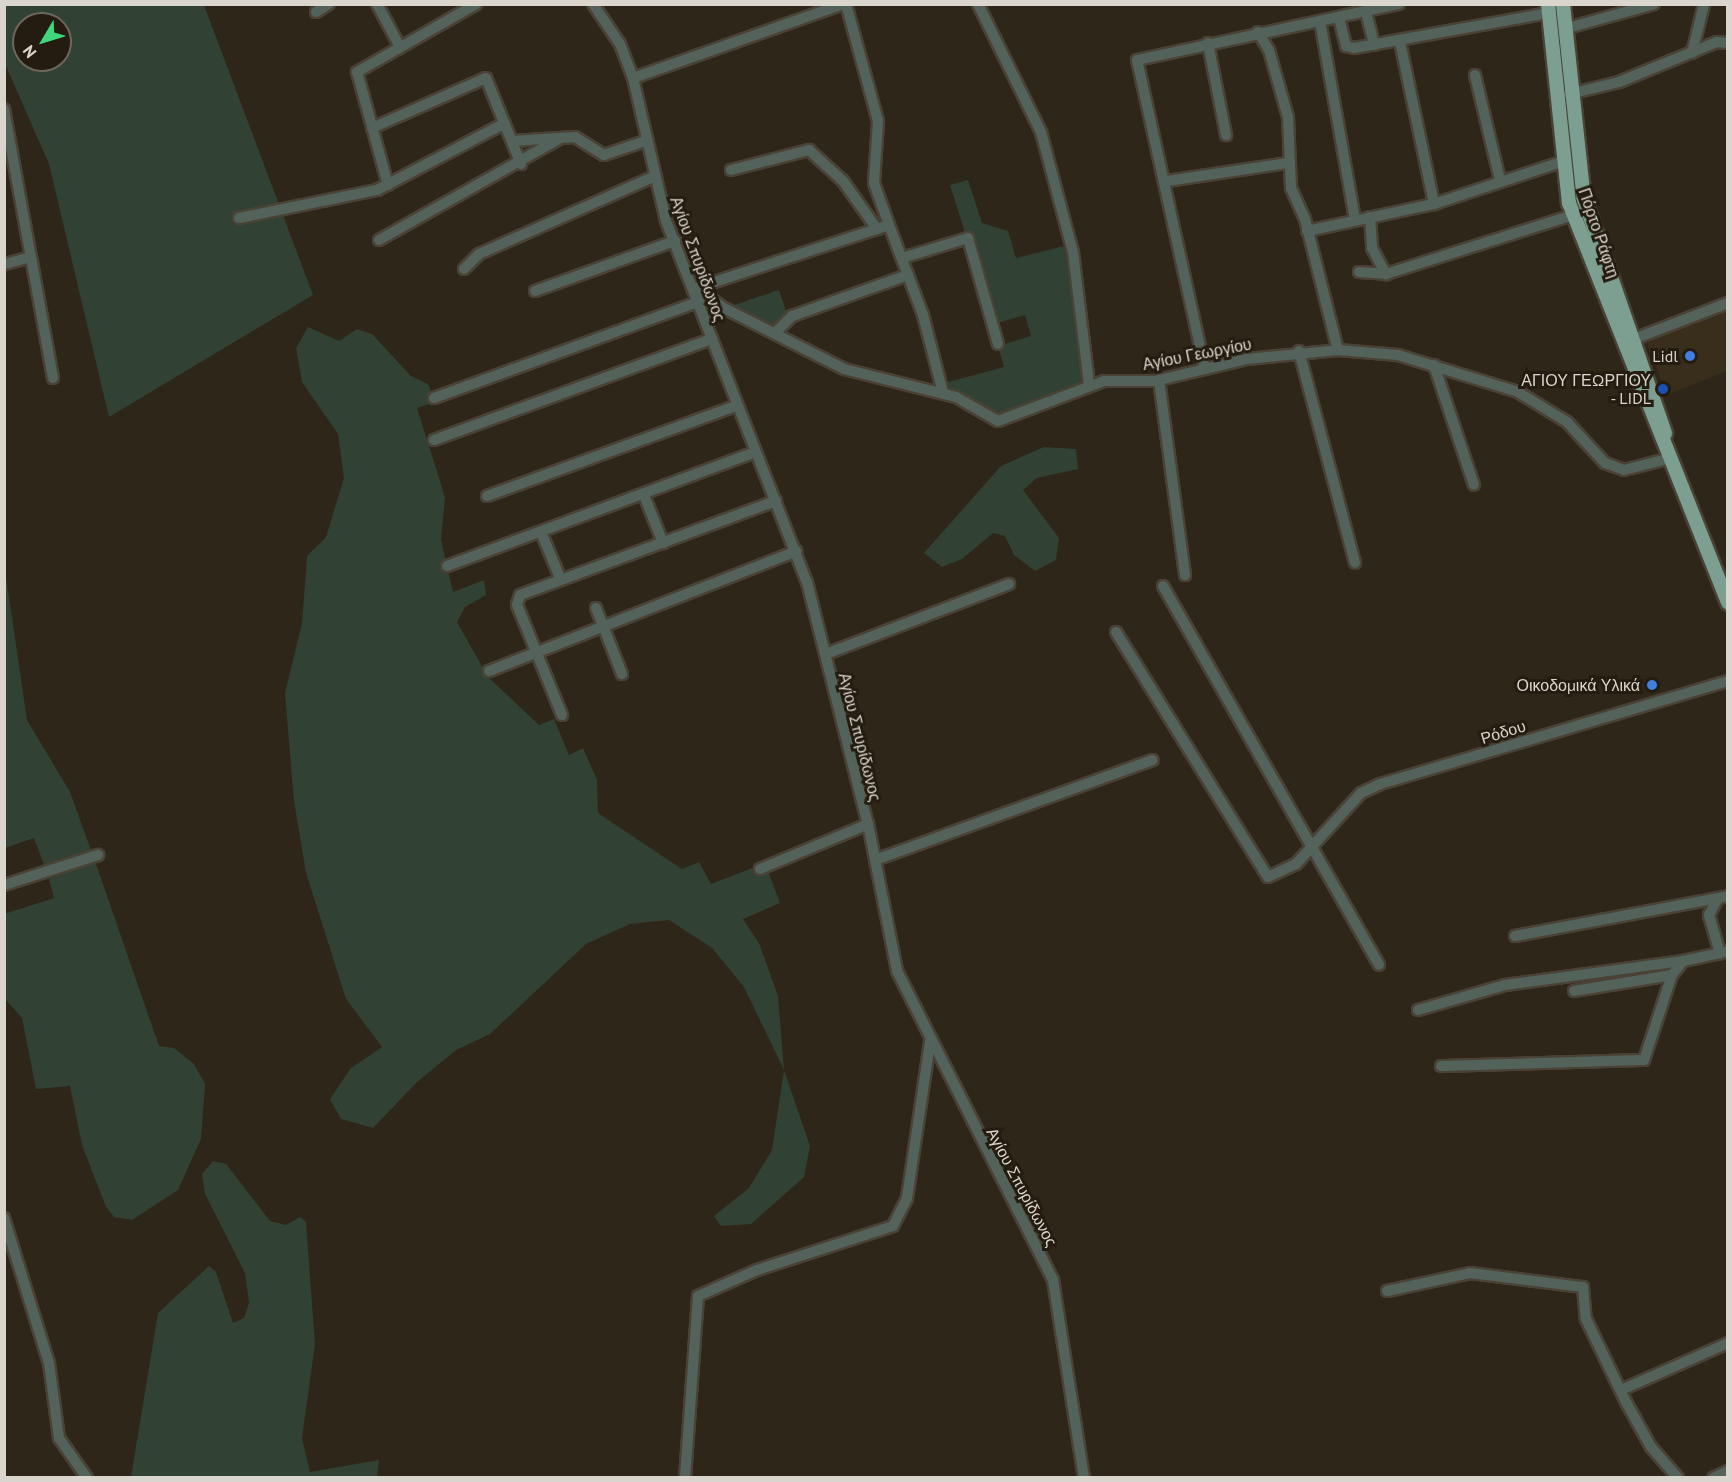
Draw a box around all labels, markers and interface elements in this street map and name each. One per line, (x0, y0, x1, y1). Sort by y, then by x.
north arrow (12, 12, 72, 72)
text: N (18, 42, 41, 62)
street label: Πόρτο Ράφτη (1575, 185, 1623, 281)
street label: Αγίου Σπυρίδωνος (666, 194, 730, 324)
street label: Αγίου Γεωργίου (1141, 334, 1253, 374)
place label: Lidl (1652, 346, 1678, 366)
marker: Lidl (1683, 349, 1697, 363)
place label: ΑΓΙΟΥ ΓΕΩΡΓΙΟΥ - LIDL (1521, 370, 1651, 408)
marker: ΑΓΙΟΥ ΓΕΩΡΓΙΟΥ - LIDL (1656, 382, 1670, 396)
street label: Αγίου Σπυρίδωνος (835, 671, 885, 803)
place label: Οικοδομικά Υλικά (1516, 675, 1640, 695)
marker: Οικοδομικά Υλικά (1645, 678, 1659, 692)
street label: Ρόδου (1478, 716, 1528, 748)
street label: Αγίου Σπυρίδωνος (983, 1124, 1061, 1250)

